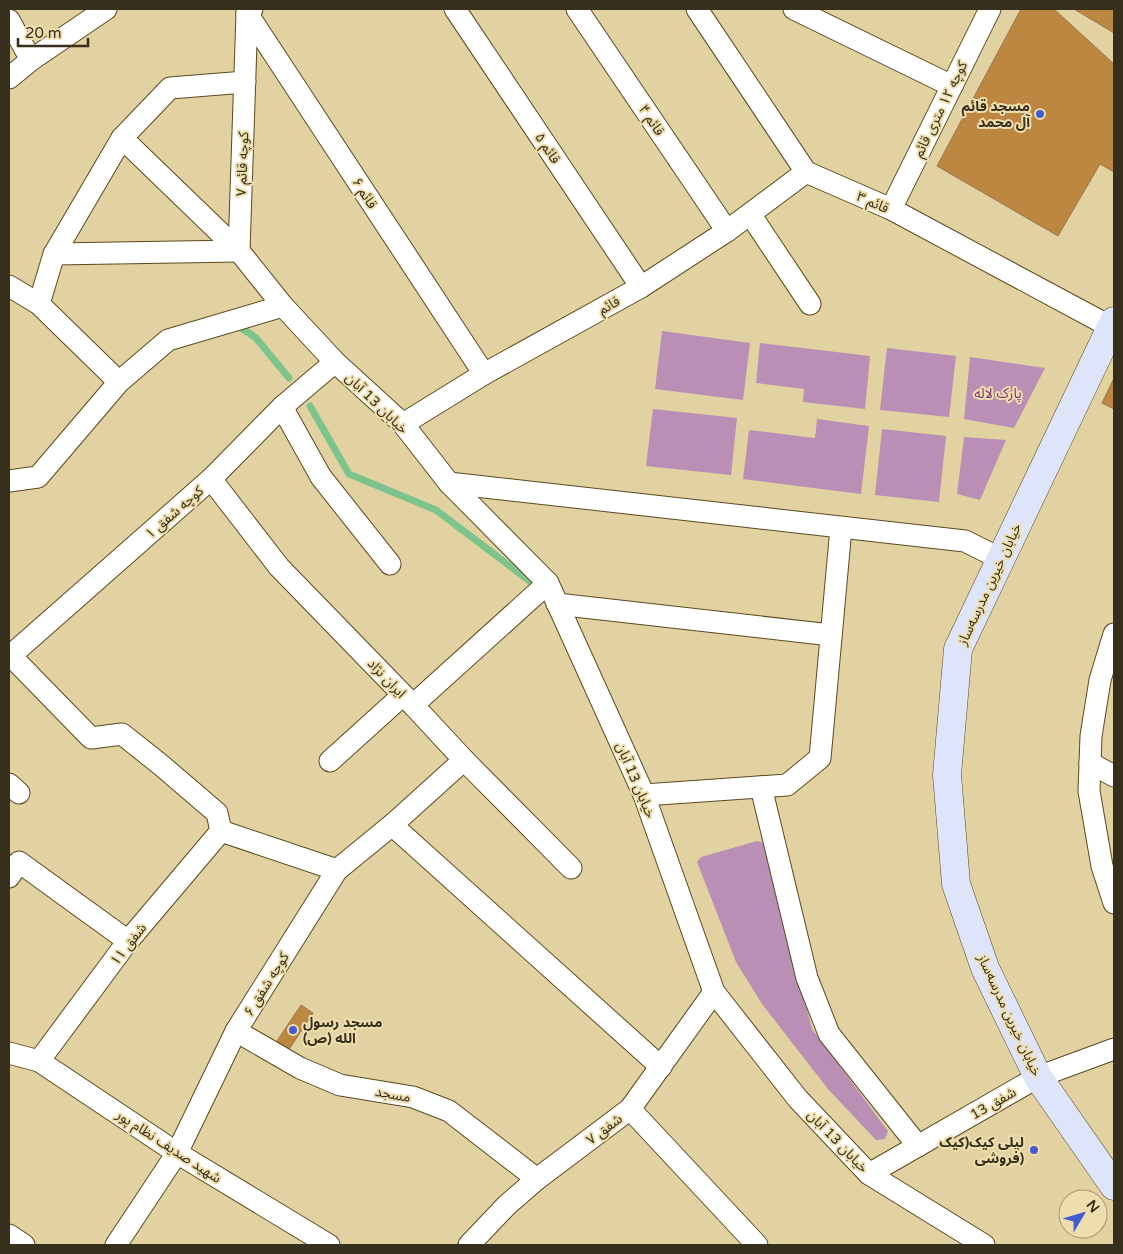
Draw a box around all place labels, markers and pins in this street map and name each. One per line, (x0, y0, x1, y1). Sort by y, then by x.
place label: مسجد قائم آل محمد (962, 98, 1030, 131)
marker: مسجد قائم آل محمد (1034, 108, 1046, 120)
place label: مسجد رسول الله (ص) (303, 1014, 383, 1047)
marker: مسجد رسول الله (ص) (287, 1024, 299, 1036)
place label: لیلی کیک(کیک فروشی) (939, 1134, 1024, 1167)
marker: لیلی کیک(کیک فروشی) (1028, 1144, 1040, 1156)

